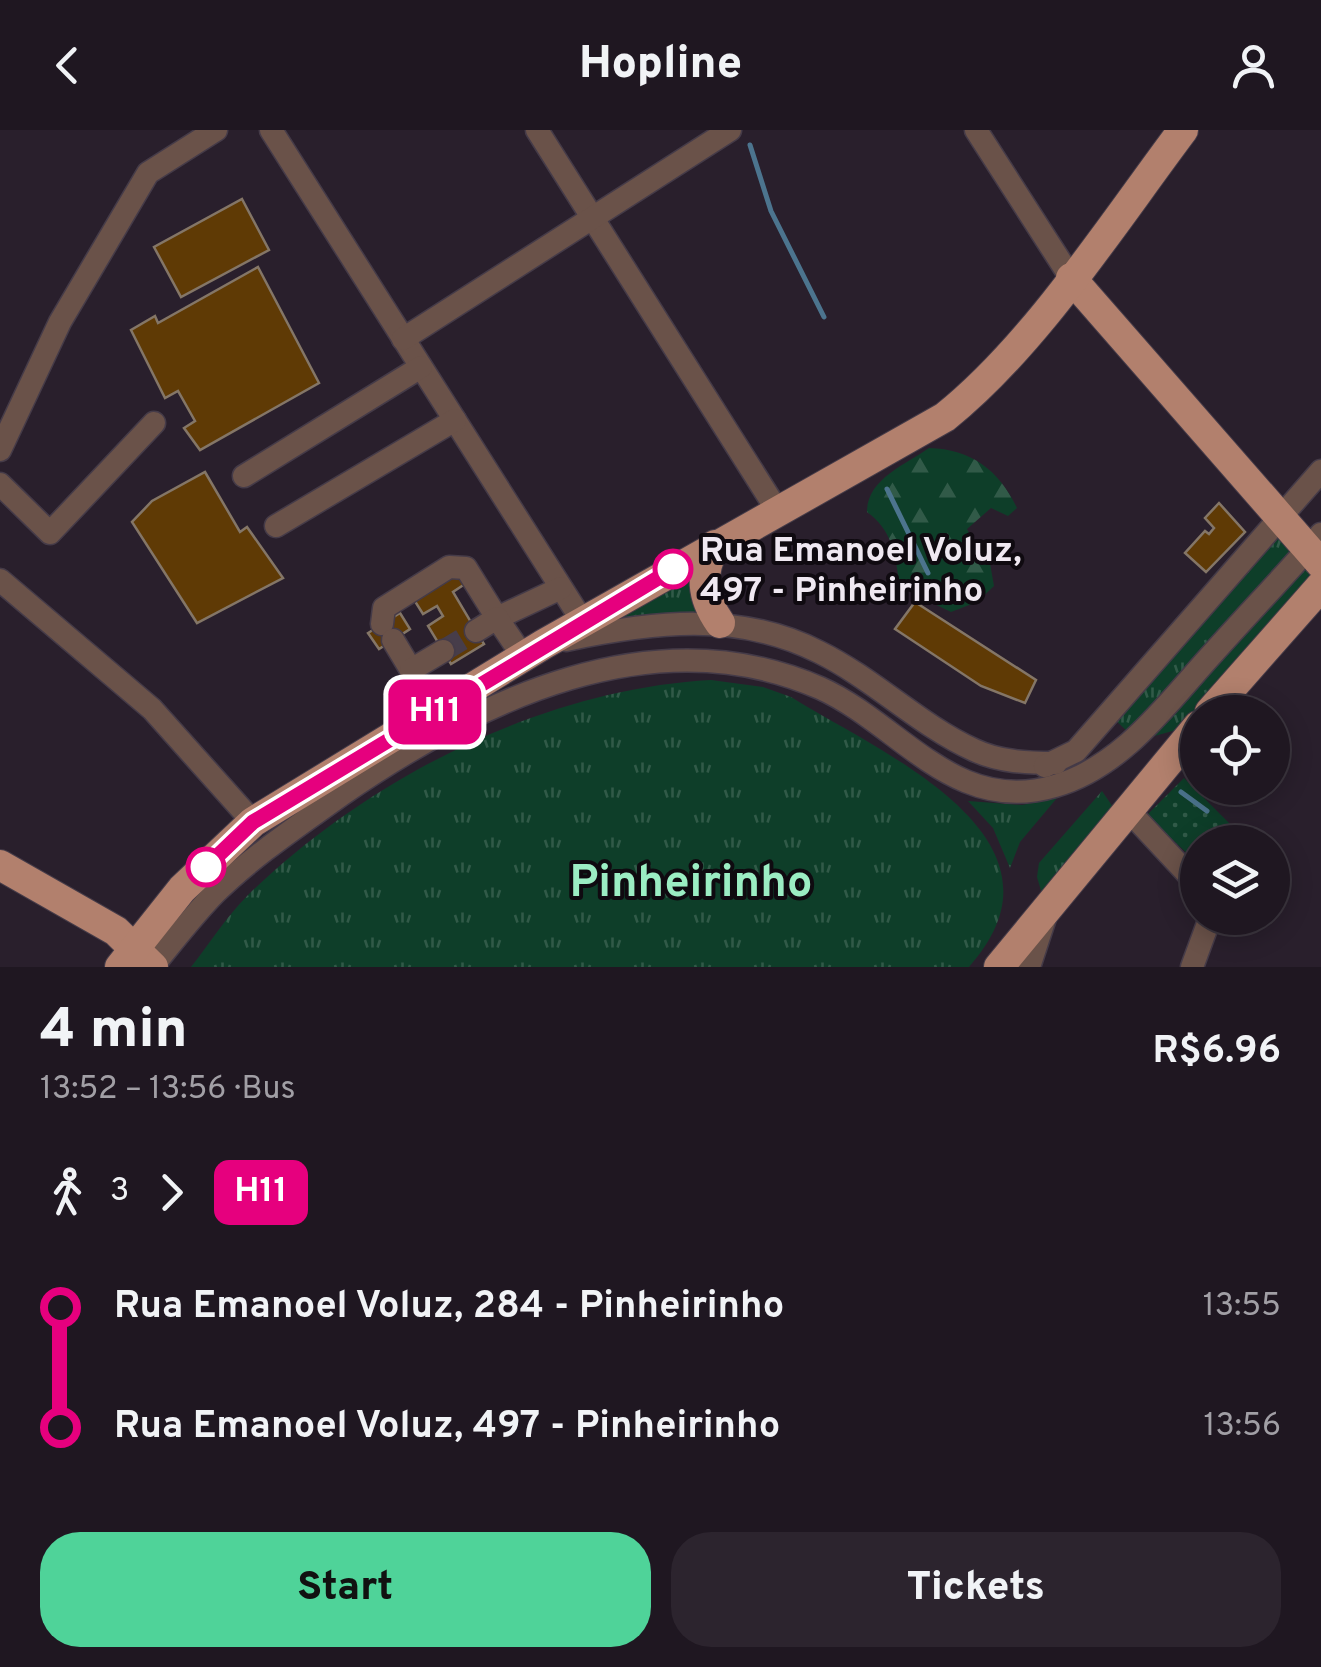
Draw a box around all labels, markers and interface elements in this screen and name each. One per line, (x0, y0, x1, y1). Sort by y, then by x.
text: Hopline (579, 37, 742, 94)
icon: back (40, 38, 95, 93)
icon: person (1226, 38, 1281, 93)
place label: Rua Emanoel Voluz, 497 - Pinheirinho (700, 530, 1022, 614)
marker: Rua Emanoel Voluz, 497 - Pinheirinho (654, 550, 692, 588)
line badge: H11 (378, 680, 492, 744)
text: H11 (408, 690, 462, 734)
map controls (1180, 695, 1290, 935)
button: locate (1180, 695, 1290, 805)
button: layers (1180, 825, 1290, 935)
unlabelled marker (187, 848, 225, 886)
district label: Pinheirinho (569, 856, 813, 913)
text: 4 min (40, 997, 188, 1067)
text: R$6.96 (1153, 1028, 1281, 1077)
text: 13:52 – 13:56 · Bus (40, 1070, 296, 1110)
icon: walk (40, 1165, 95, 1220)
icon: forward (144, 1165, 199, 1220)
text: H11 (234, 1170, 288, 1214)
text: 3 (110, 1172, 129, 1212)
text: Rua Emanoel Voluz, 284 - Pinheirinho (114, 1283, 784, 1332)
text: 13:55 (1203, 1287, 1281, 1327)
text: Rua Emanoel Voluz, 497 - Pinheirinho (114, 1403, 780, 1452)
text: 13:56 (1204, 1407, 1281, 1447)
button: Start (40, 1532, 651, 1647)
button: Tickets (671, 1532, 1281, 1647)

